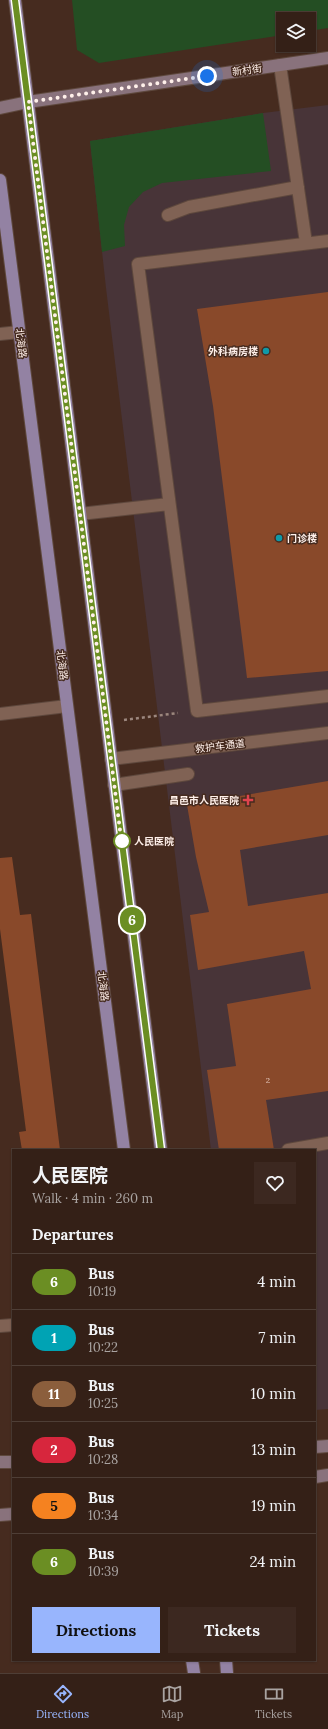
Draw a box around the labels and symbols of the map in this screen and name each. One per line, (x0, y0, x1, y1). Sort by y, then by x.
street label: 新村街 (231, 61, 263, 79)
your location (197, 66, 217, 86)
street label: 北海路 (13, 327, 29, 359)
place label: 外科病房楼 (208, 345, 258, 358)
marker: 外科病房楼 (261, 346, 271, 356)
place label: 门诊楼 (287, 532, 317, 545)
marker: 门诊楼 (274, 533, 284, 543)
street label: 北海路 (54, 649, 70, 681)
street label: 救护车通道 (194, 737, 246, 755)
place label: 昌邑市人民医院 (169, 794, 239, 807)
marker: 昌邑市人民医院 (242, 794, 254, 806)
marker: 人民医院 (113, 832, 131, 850)
place label: 人民医院 (134, 835, 174, 848)
line badge: 6 (119, 907, 145, 933)
street label: 北海路 (95, 970, 111, 1002)
house number: 2 (266, 1075, 270, 1085)

